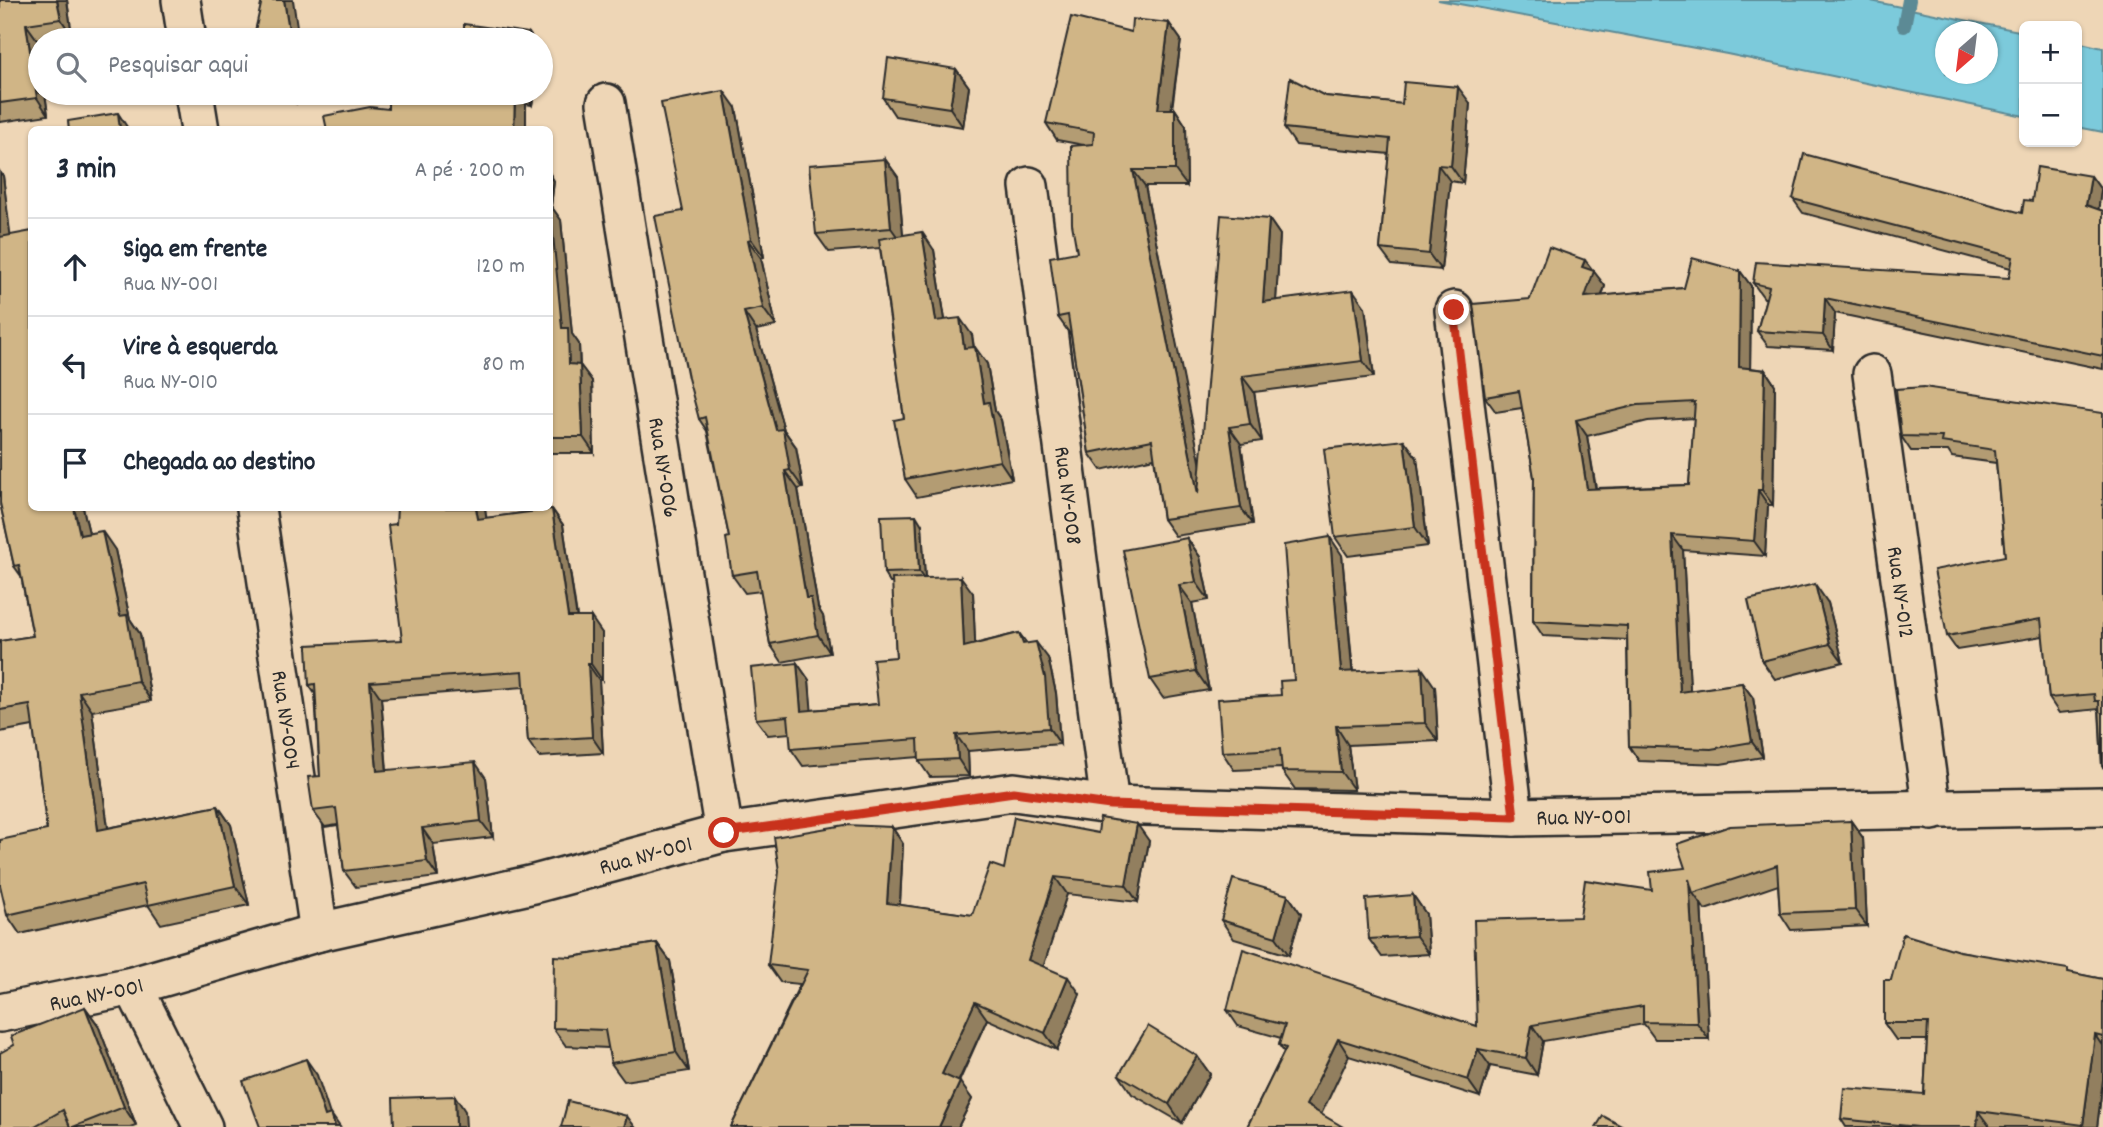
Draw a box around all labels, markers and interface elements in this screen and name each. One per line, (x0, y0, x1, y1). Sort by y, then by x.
north arrow (1935, 21, 1998, 84)
map controls (2019, 21, 2082, 147)
button: + (2019, 21, 2082, 84)
search box (28, 28, 553, 105)
icon: search (52, 48, 90, 86)
text: Pesquisar aqui (108, 48, 248, 85)
button: − (2019, 84, 2082, 147)
text: 3 min (56, 150, 116, 193)
text: A pé · 200 m (415, 155, 525, 188)
text: Siga em frente (123, 232, 267, 269)
icon: ahead (56, 248, 94, 286)
text: 120 m (476, 251, 525, 284)
text: Rua NY-001 (123, 269, 218, 302)
route end (1438, 294, 1469, 325)
text: Vire à esquerda (123, 330, 277, 367)
icon: left (56, 346, 94, 384)
text: 80 m (482, 349, 525, 382)
text: Rua NY-010 (123, 367, 218, 400)
street label: Rua NY-006 (637, 415, 686, 520)
icon: arrive (56, 444, 94, 482)
street label: Rua NY-008 (1043, 444, 1089, 547)
text: Chegada ao destino (123, 445, 315, 482)
street label: Rua NY-012 (1876, 544, 1921, 641)
street label: Rua NY-004 (260, 669, 308, 772)
street label: Rua NY-001 (1536, 802, 1632, 837)
route start (708, 817, 739, 848)
street label: Rua NY-001 (596, 829, 696, 886)
street label: Rua NY-001 (47, 971, 148, 1023)

